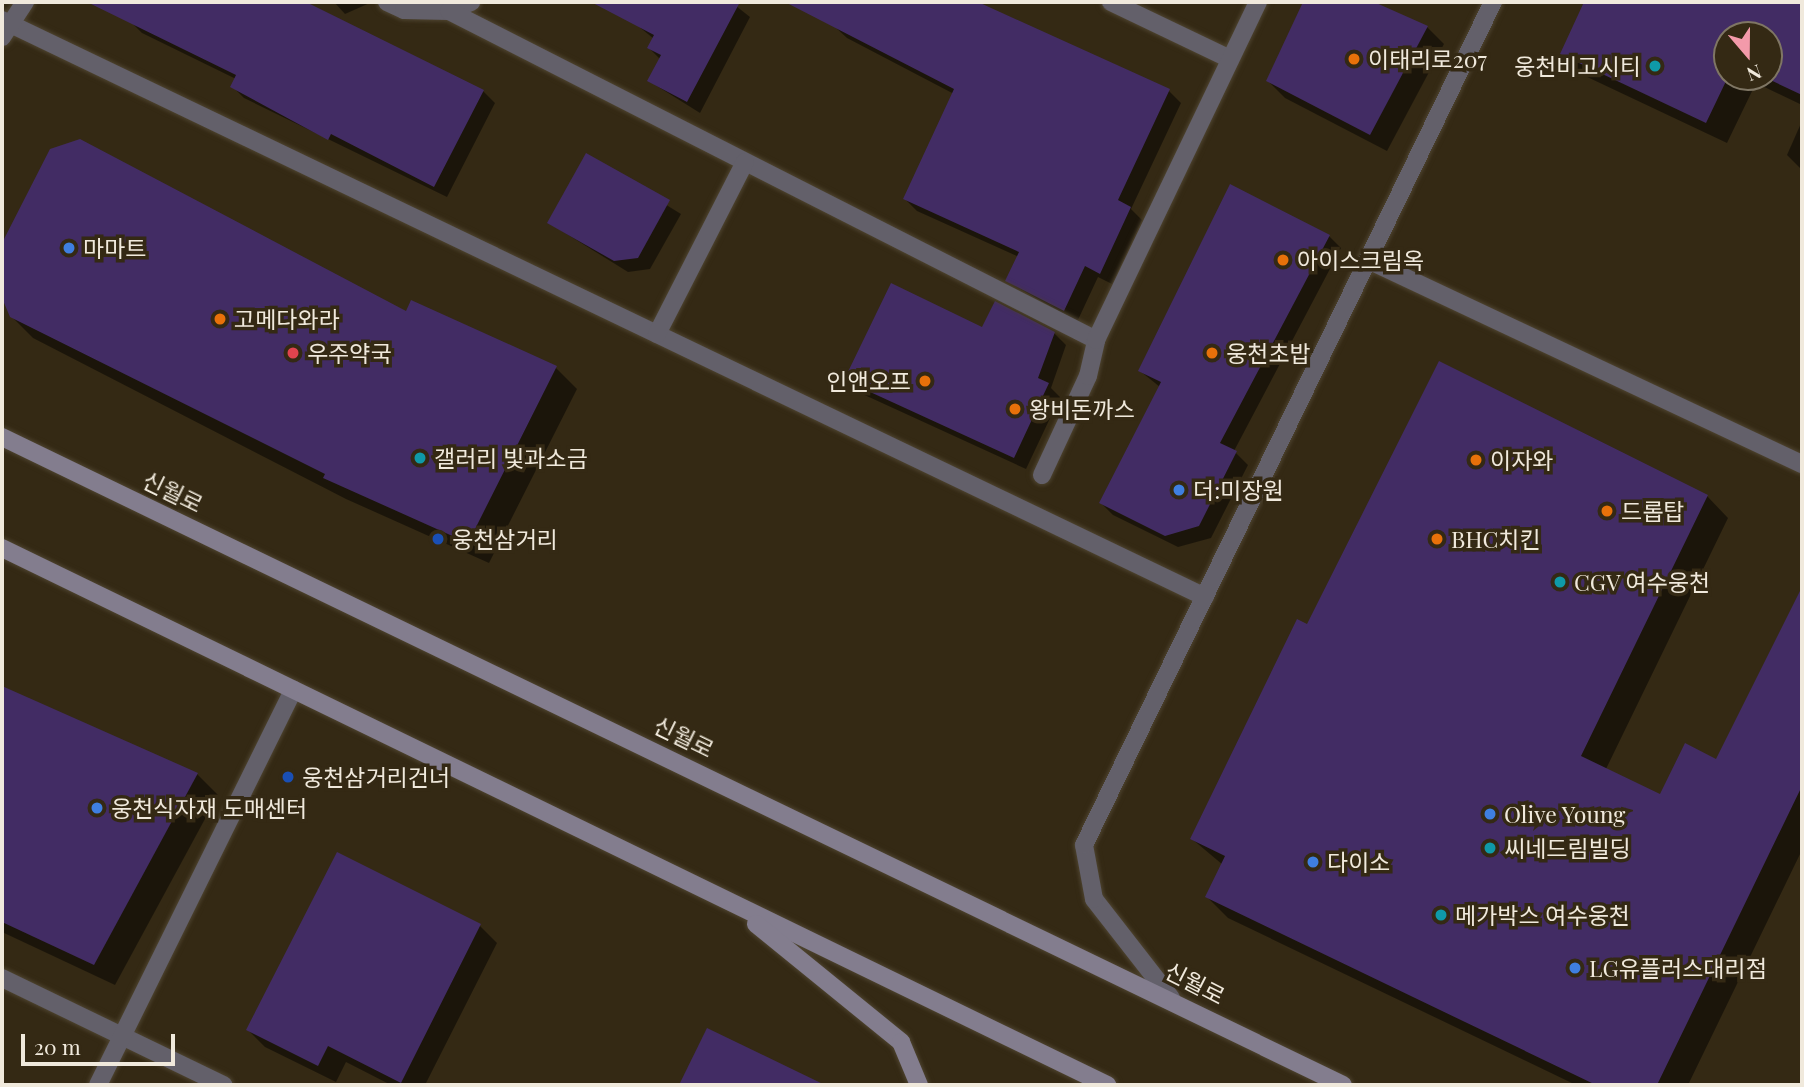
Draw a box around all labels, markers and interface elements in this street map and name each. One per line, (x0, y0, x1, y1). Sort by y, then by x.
north arrow (1713, 21, 1783, 91)
place label: 이태리로207 (1368, 45, 1487, 73)
marker: 이태리로207 (1346, 51, 1362, 67)
place label: 웅천비고시티 (1514, 52, 1641, 80)
marker: 웅천비고시티 (1647, 58, 1663, 74)
text: N (1744, 59, 1765, 88)
place label: 마마트 (83, 234, 146, 262)
marker: 마마트 (61, 240, 77, 256)
place label: 아이스크림옥 (1297, 246, 1424, 274)
marker: 아이스크림옥 (1275, 252, 1291, 268)
place label: 고메다와라 (234, 305, 340, 333)
marker: 고메다와라 (212, 311, 228, 327)
place label: 우주약국 (307, 339, 392, 367)
place label: 웅천초밥 (1226, 339, 1311, 367)
marker: 우주약국 (285, 345, 301, 361)
marker: 웅천초밥 (1204, 345, 1220, 361)
place label: 인앤오프 (826, 367, 911, 395)
marker: 인앤오프 (917, 373, 933, 389)
place label: 왕비돈까스 (1029, 395, 1135, 423)
marker: 왕비돈까스 (1007, 401, 1023, 417)
place label: 갤러리 빛과소금 (434, 444, 588, 472)
place label: 이자와 (1490, 446, 1553, 474)
marker: 갤러리 빛과소금 (412, 450, 428, 466)
marker: 이자와 (1468, 452, 1484, 468)
street label: 신월로 (138, 466, 208, 518)
place label: 더:미장원 (1193, 476, 1284, 504)
marker: 더:미장원 (1171, 482, 1187, 498)
place label: 드롭탑 (1621, 497, 1684, 525)
marker: 드롭탑 (1599, 503, 1615, 519)
place label: 웅천삼거리 (452, 525, 558, 553)
place label: BHC치킨 (1451, 525, 1541, 553)
marker: 웅천삼거리 (430, 531, 446, 547)
marker: BHC치킨 (1429, 531, 1445, 547)
place label: CGV 여수웅천 (1574, 568, 1711, 596)
marker: CGV 여수웅천 (1552, 574, 1568, 590)
street label: 신월로 (649, 711, 719, 763)
place label: 웅천삼거리건너 (302, 763, 450, 791)
marker: 웅천삼거리건너 (280, 769, 296, 785)
place label: 웅천식자재 도매센터 (111, 794, 307, 822)
marker: 웅천식자재 도매센터 (89, 800, 105, 816)
place label: Olive Young (1504, 800, 1626, 828)
marker: Olive Young (1482, 806, 1498, 822)
place label: 씨네드림빌딩 (1504, 834, 1631, 862)
marker: 씨네드림빌딩 (1482, 840, 1498, 856)
place label: 다이소 (1327, 848, 1390, 876)
marker: 다이소 (1305, 854, 1321, 870)
place label: 메가박스 여수웅천 (1455, 901, 1630, 929)
marker: 메가박스 여수웅천 (1433, 907, 1449, 923)
place label: LG유플러스대리점 (1589, 954, 1767, 982)
street label: 신월로 (1160, 956, 1230, 1010)
marker: LG유플러스대리점 (1567, 960, 1583, 976)
scale bar (24, 1020, 178, 1064)
text: 20 m (34, 1032, 81, 1060)

